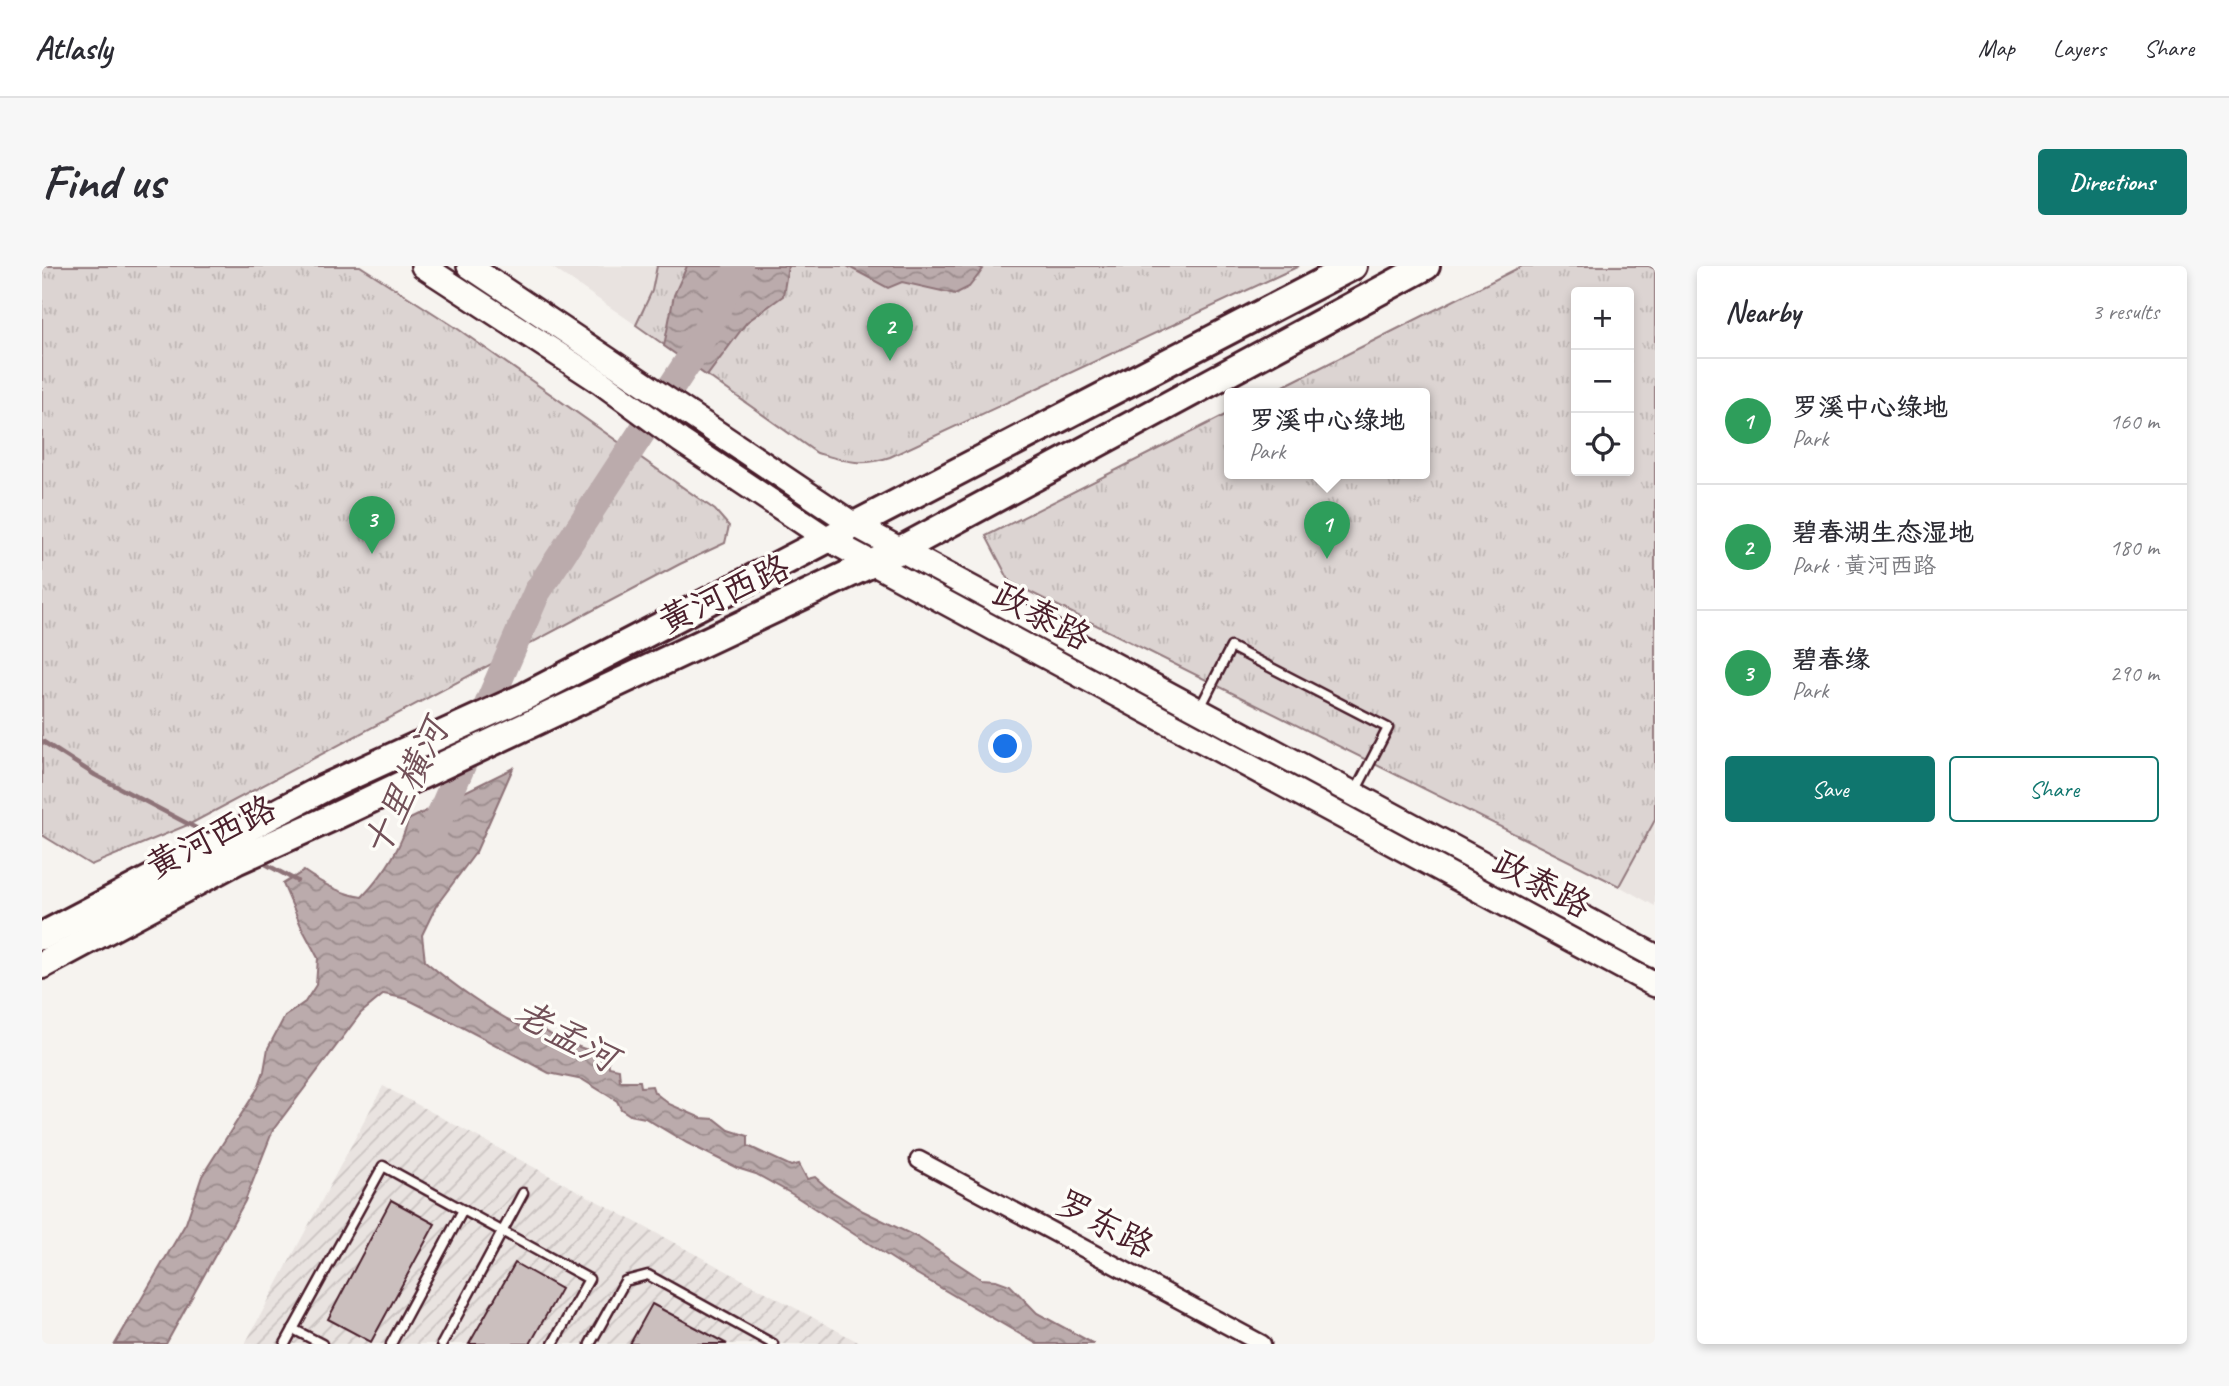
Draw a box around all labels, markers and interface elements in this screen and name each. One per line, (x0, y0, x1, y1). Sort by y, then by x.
text: Atlasly (35, 27, 112, 69)
text: Map (1978, 33, 2015, 63)
text: Layers (2053, 33, 2106, 63)
text: Share (2144, 33, 2194, 63)
button: Directions (2038, 149, 2187, 215)
text: Find us (42, 151, 164, 213)
map controls (1571, 287, 1634, 476)
button: + (1571, 287, 1634, 350)
text: Nearby (1725, 293, 1801, 331)
text: 3 results (2092, 297, 2159, 326)
pin: 2 (867, 303, 913, 361)
button: − (1571, 350, 1634, 413)
popup (1224, 388, 1430, 479)
text: 罗溪中心绿地 (1792, 391, 1948, 424)
text: 罗溪中心绿地 (1249, 404, 1405, 437)
text: 1 (1743, 407, 1753, 436)
text: 160 m (2110, 407, 2159, 436)
button: locate (1571, 413, 1634, 476)
text: Park (1792, 424, 1828, 453)
text: Park (1249, 437, 1285, 466)
pin: 3 (349, 496, 395, 554)
pin: 1 (1304, 501, 1350, 559)
text: 碧春湖生态湿地 (1792, 516, 1974, 549)
text: 2 (1743, 533, 1753, 562)
text: 180 m (2110, 533, 2159, 562)
street label: 黄河西路 (651, 544, 797, 644)
text: Park · 黄河西路 (1792, 551, 1936, 580)
street label: 政泰路 (985, 571, 1099, 661)
text: 碧春缘 (1792, 643, 1870, 676)
text: 3 (1743, 659, 1753, 688)
text: 290 m (2110, 659, 2159, 688)
text: Park (1792, 676, 1828, 705)
water label: 十里横河 (351, 707, 461, 865)
your location (988, 729, 1022, 763)
button: Save (1725, 756, 1935, 822)
button: Share (1949, 756, 2159, 822)
street label: 黄河西路 (138, 785, 284, 889)
street label: 政泰路 (1485, 839, 1599, 929)
water label: 老孟河 (506, 988, 630, 1084)
street label: 罗东路 (1048, 1179, 1162, 1269)

